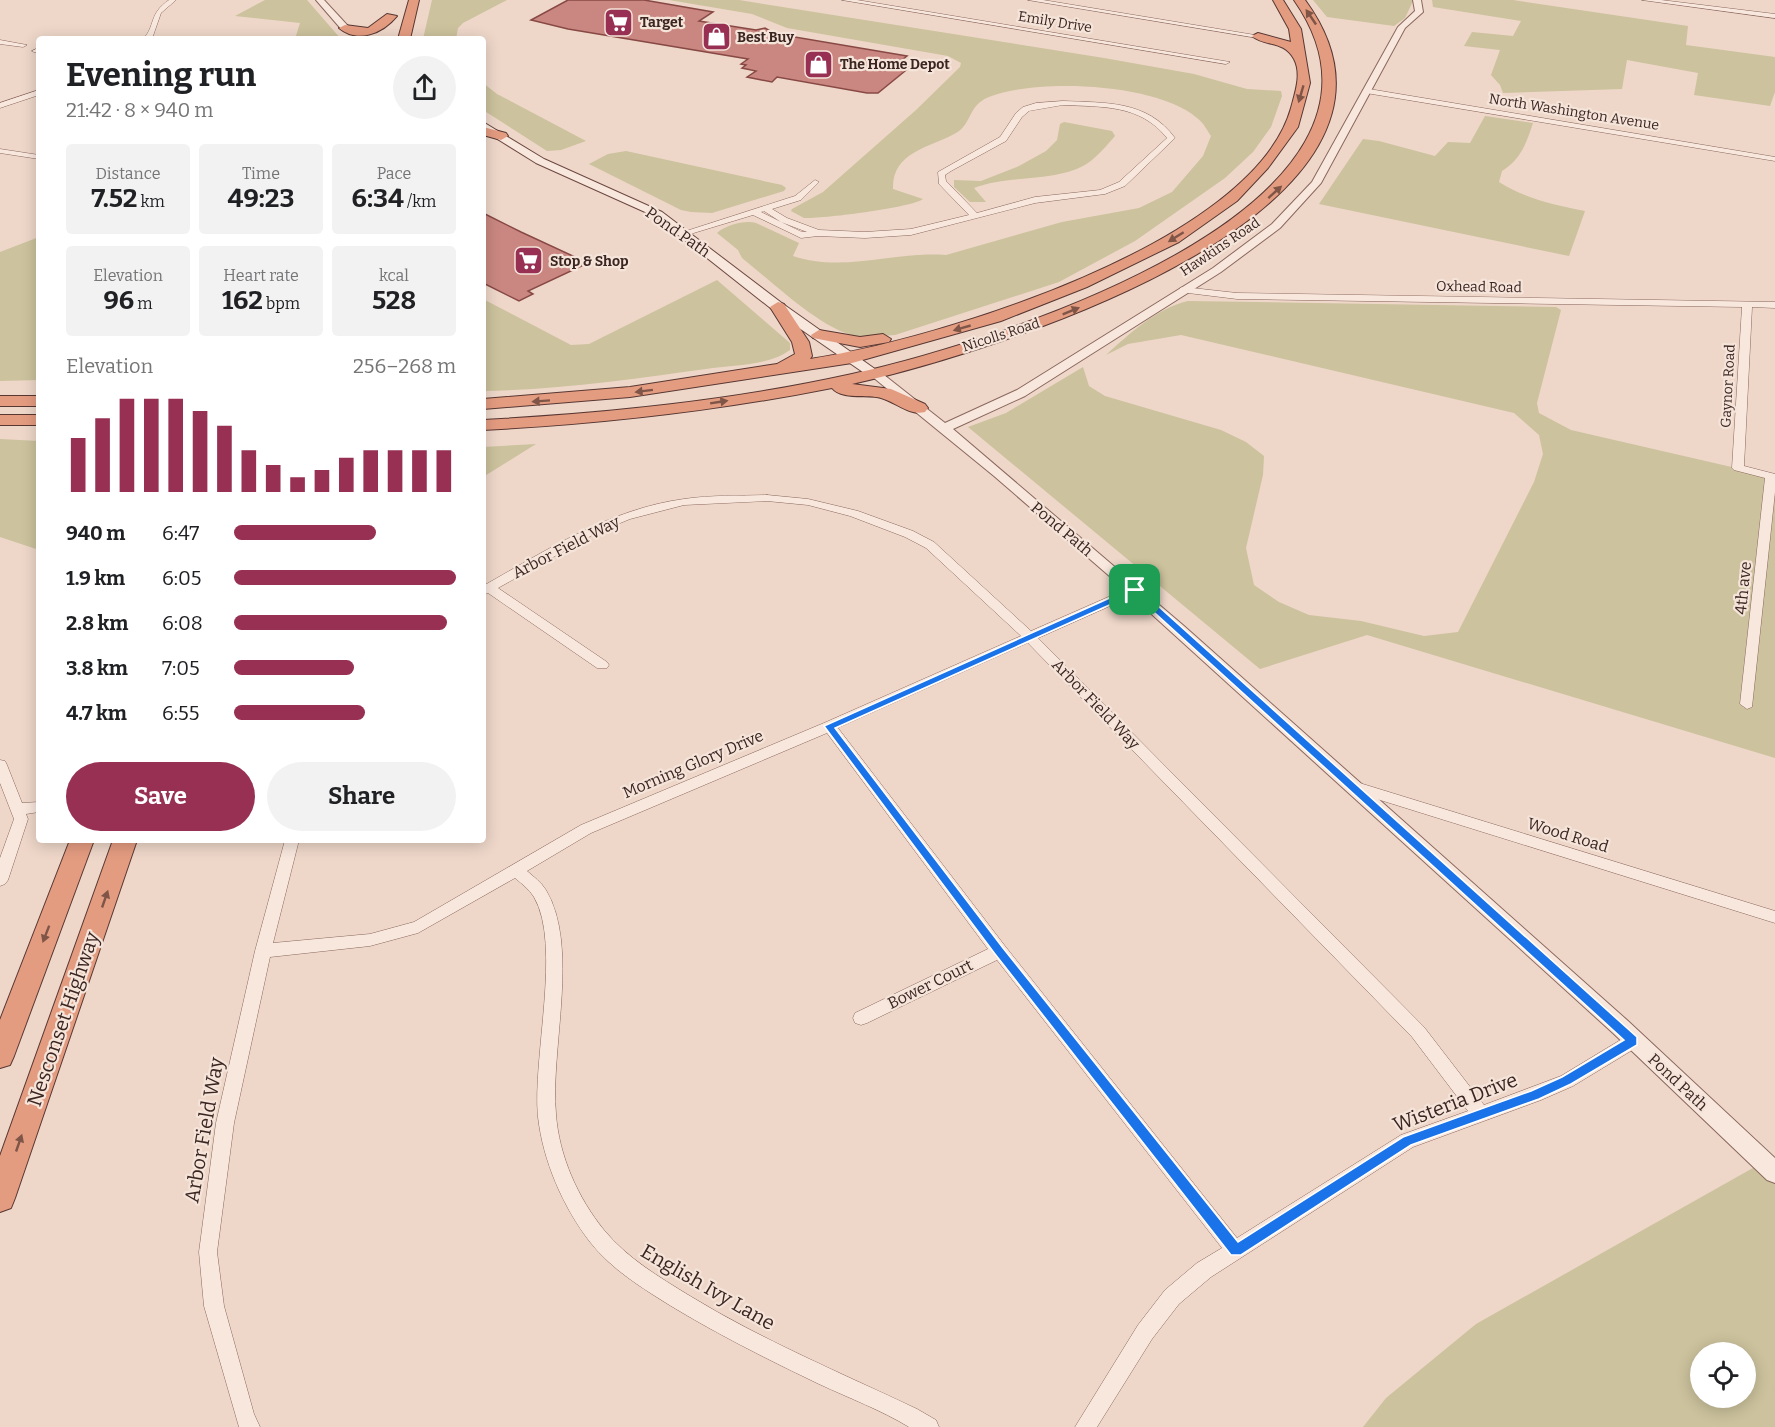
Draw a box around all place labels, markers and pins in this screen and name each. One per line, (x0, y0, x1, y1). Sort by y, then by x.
supermarket icon: Target (603, 6, 635, 38)
place label: Target (640, 14, 684, 31)
shop icon: Best Buy (700, 21, 732, 53)
place label: Best Buy (737, 29, 794, 46)
shop icon: The Home Depot (803, 48, 835, 80)
place label: The Home Depot (840, 56, 950, 73)
supermarket icon: Stop & Shop (513, 245, 545, 277)
place label: Stop & Shop (550, 253, 629, 270)
pin (1109, 564, 1160, 615)

